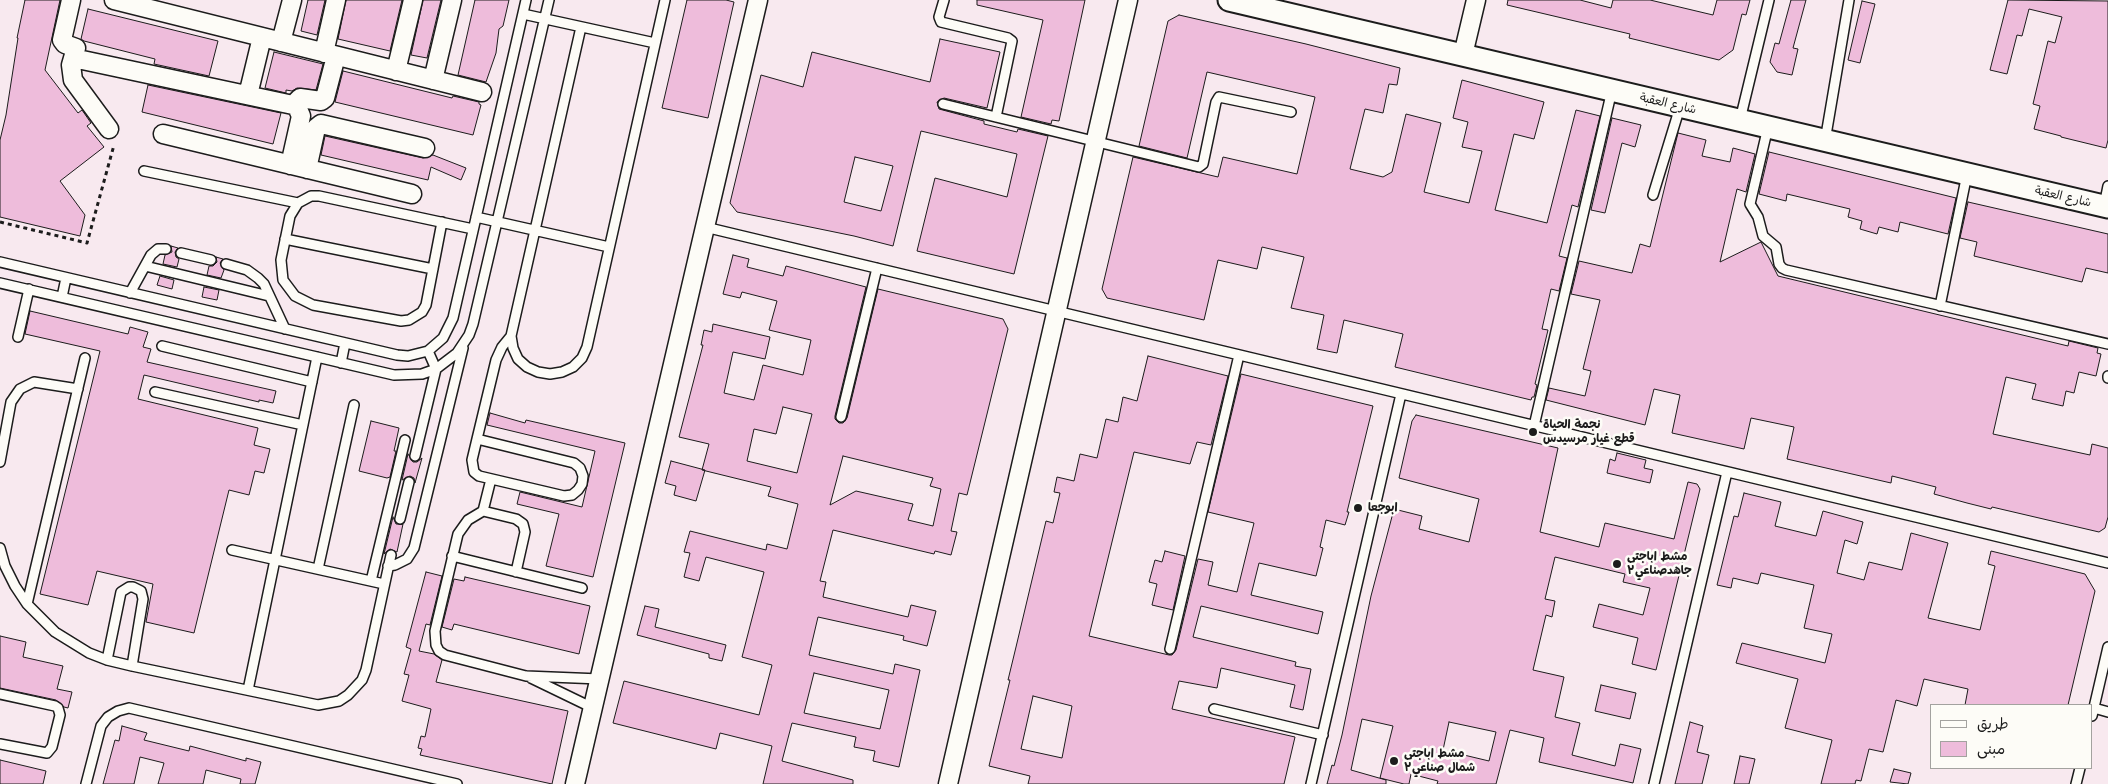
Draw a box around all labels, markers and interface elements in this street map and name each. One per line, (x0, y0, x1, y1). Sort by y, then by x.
street label: شارع العقبة (1638, 90, 1698, 118)
street label: شارع العقبة (2033, 183, 2093, 211)
place label: نجمة الحياة قطع غيار مرسيدس (1543, 418, 1635, 446)
marker: نجمة الحياة قطع غيار مرسيدس (1527, 426, 1539, 438)
place label: ابوجعا (1368, 501, 1397, 515)
marker: ابوجعا (1352, 502, 1364, 514)
place label: مشط اباجتي جاهدصناعي٣ (1627, 550, 1692, 578)
marker: مشط اباجتي جاهدصناعي٣ (1611, 558, 1623, 570)
legend (1930, 704, 2093, 769)
text: طريق (1977, 711, 2009, 734)
text: مبنى (1977, 736, 2005, 759)
place label: مشط اباجتي شمال صناعي٣ (1404, 747, 1475, 775)
marker: مشط اباجتي شمال صناعي٣ (1388, 755, 1400, 767)

